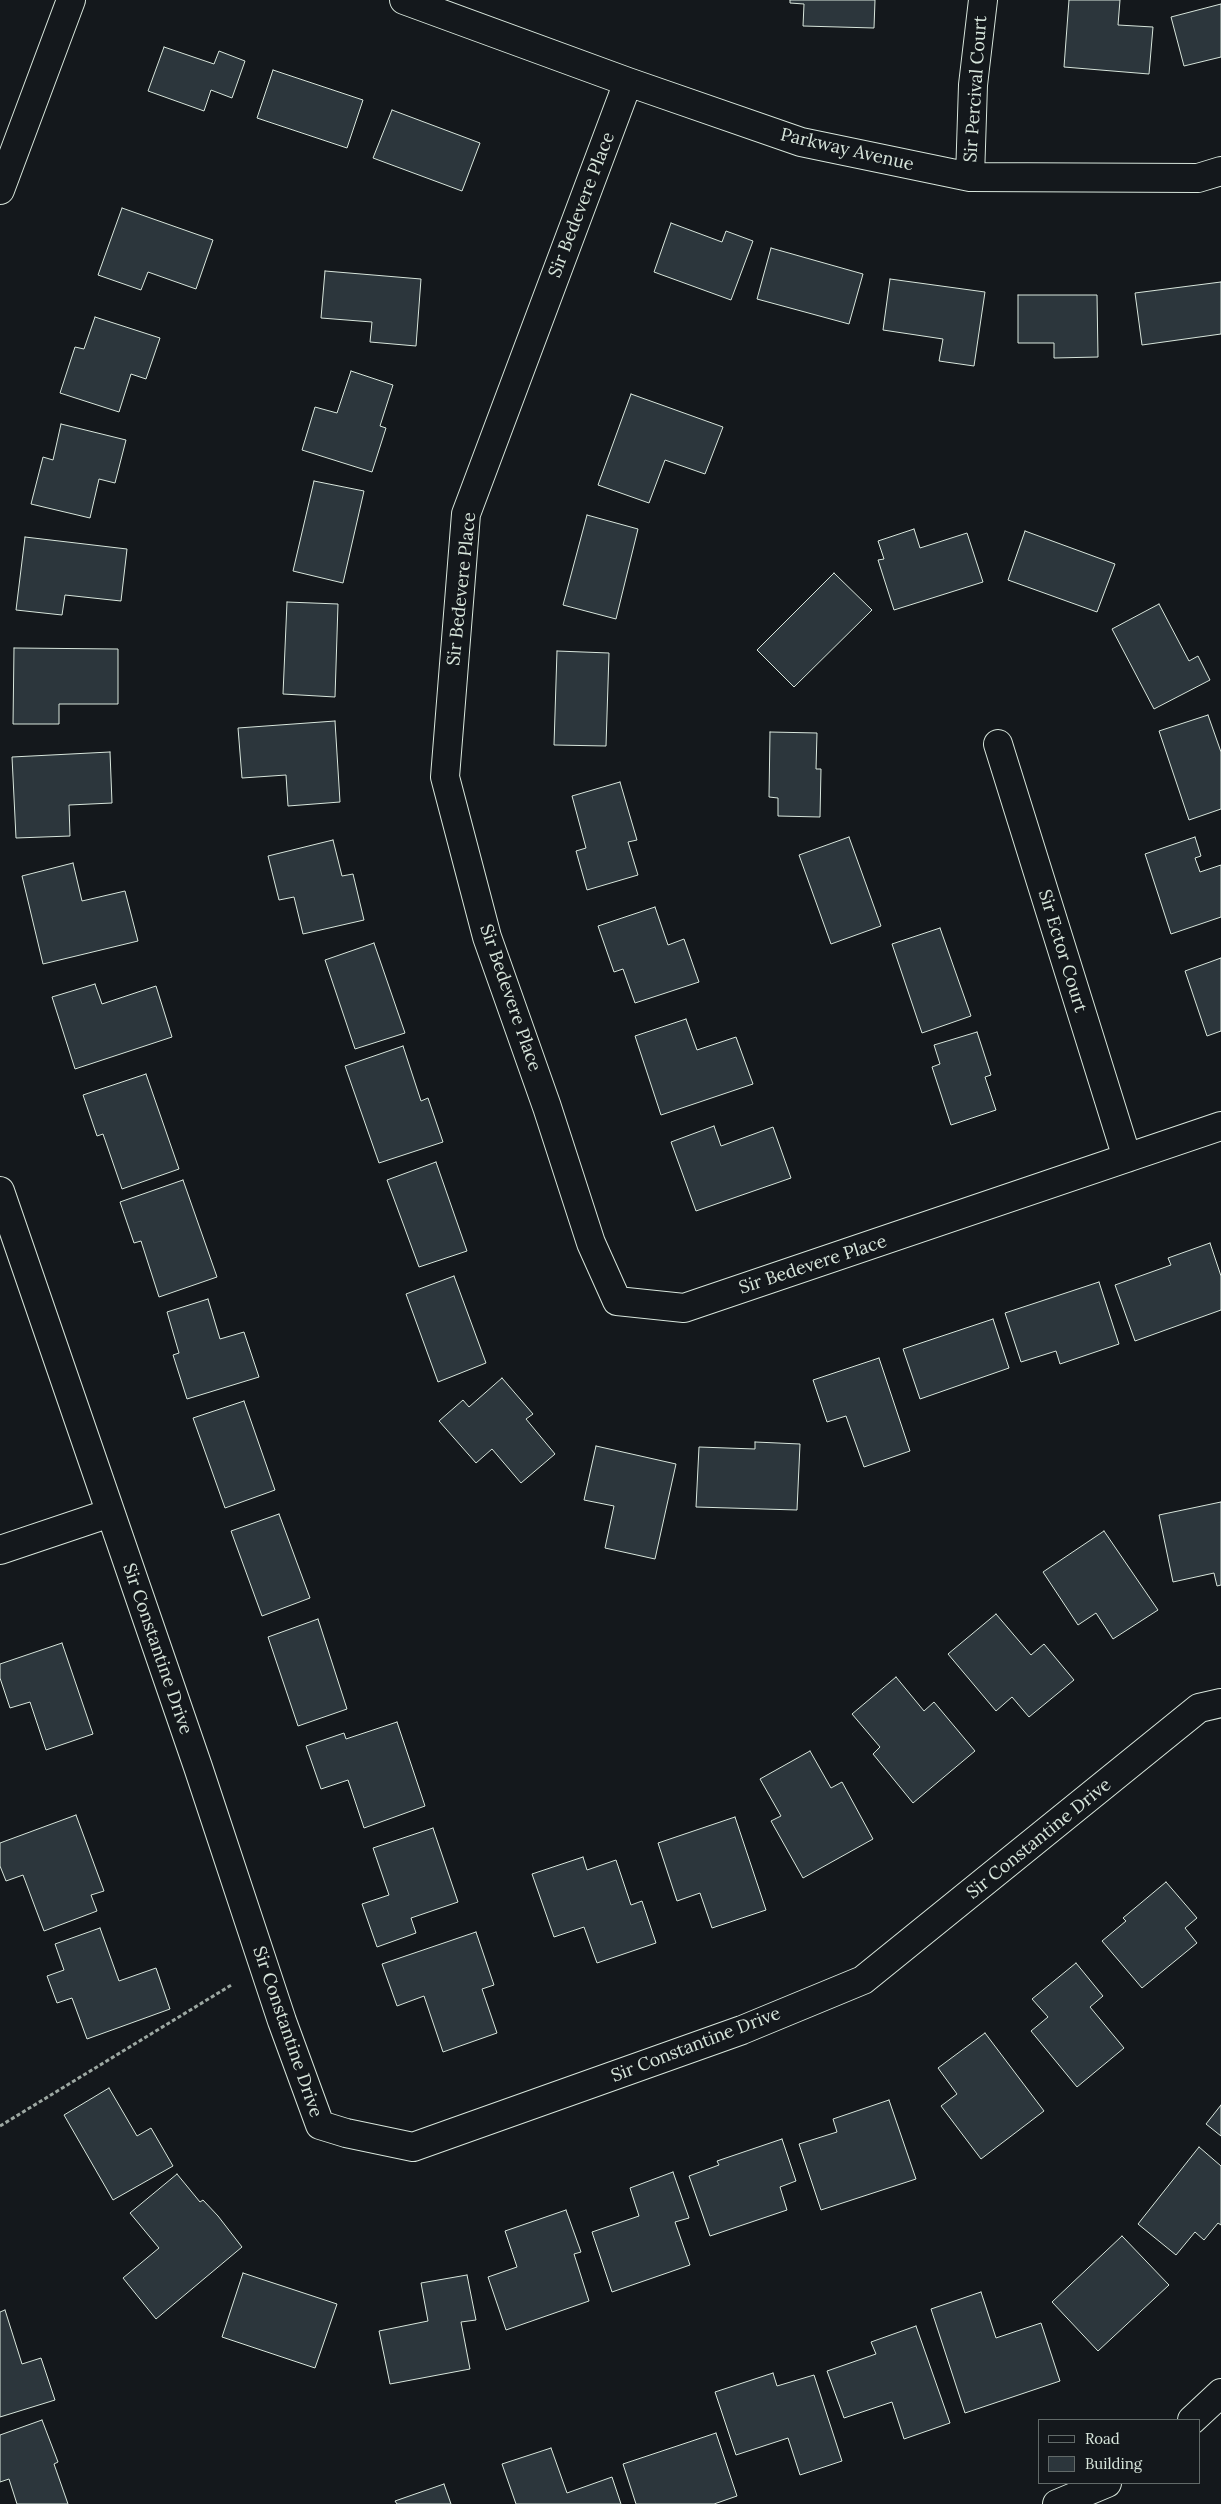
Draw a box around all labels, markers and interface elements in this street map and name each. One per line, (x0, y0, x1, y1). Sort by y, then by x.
street label: Sir Percival Court (960, 15, 992, 163)
street label: Parkway Avenue (778, 124, 916, 176)
street label: Sir Bedevere Place (544, 129, 620, 281)
street label: Sir Bedevere Place (443, 511, 481, 667)
street label: Sir Ector Court (1033, 887, 1091, 1015)
street label: Sir Bedevere Place (475, 922, 545, 1074)
street label: Sir Bedevere Place (736, 1231, 890, 1299)
street label: Sir Constantine Drive (118, 1561, 196, 1737)
street label: Sir Constantine Drive (962, 1774, 1116, 1904)
street label: Sir Constantine Drive (248, 1944, 326, 2120)
street label: Sir Constantine Drive (608, 2003, 784, 2087)
legend (1038, 2419, 1201, 2484)
text: Road (1085, 2429, 1120, 2448)
text: Building (1085, 2454, 1142, 2473)

